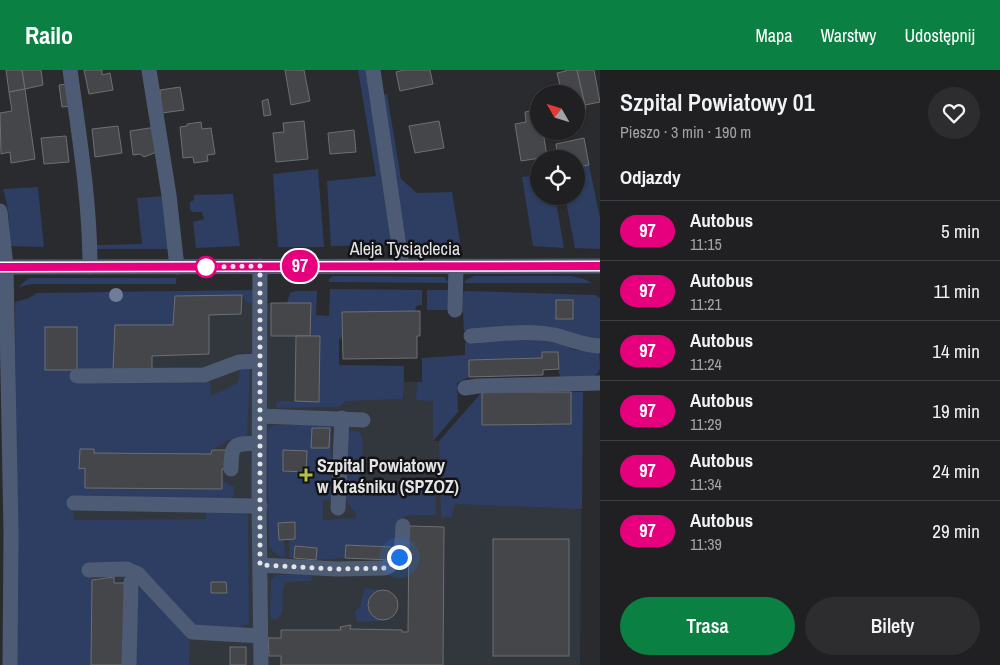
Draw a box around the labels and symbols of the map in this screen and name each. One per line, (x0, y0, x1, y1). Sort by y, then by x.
north arrow (530, 85, 585, 140)
street label: Aleja Tysiąclecia (349, 236, 460, 261)
line badge: 97 (278, 250, 322, 282)
unlabelled marker (195, 256, 217, 278)
place label: Szpital Powiatowy w Kraśniku (SPZOZ) (317, 453, 459, 499)
marker: Szpital Powiatowy w Kraśniku (SPZOZ) (299, 468, 313, 482)
your location (387, 545, 412, 570)

